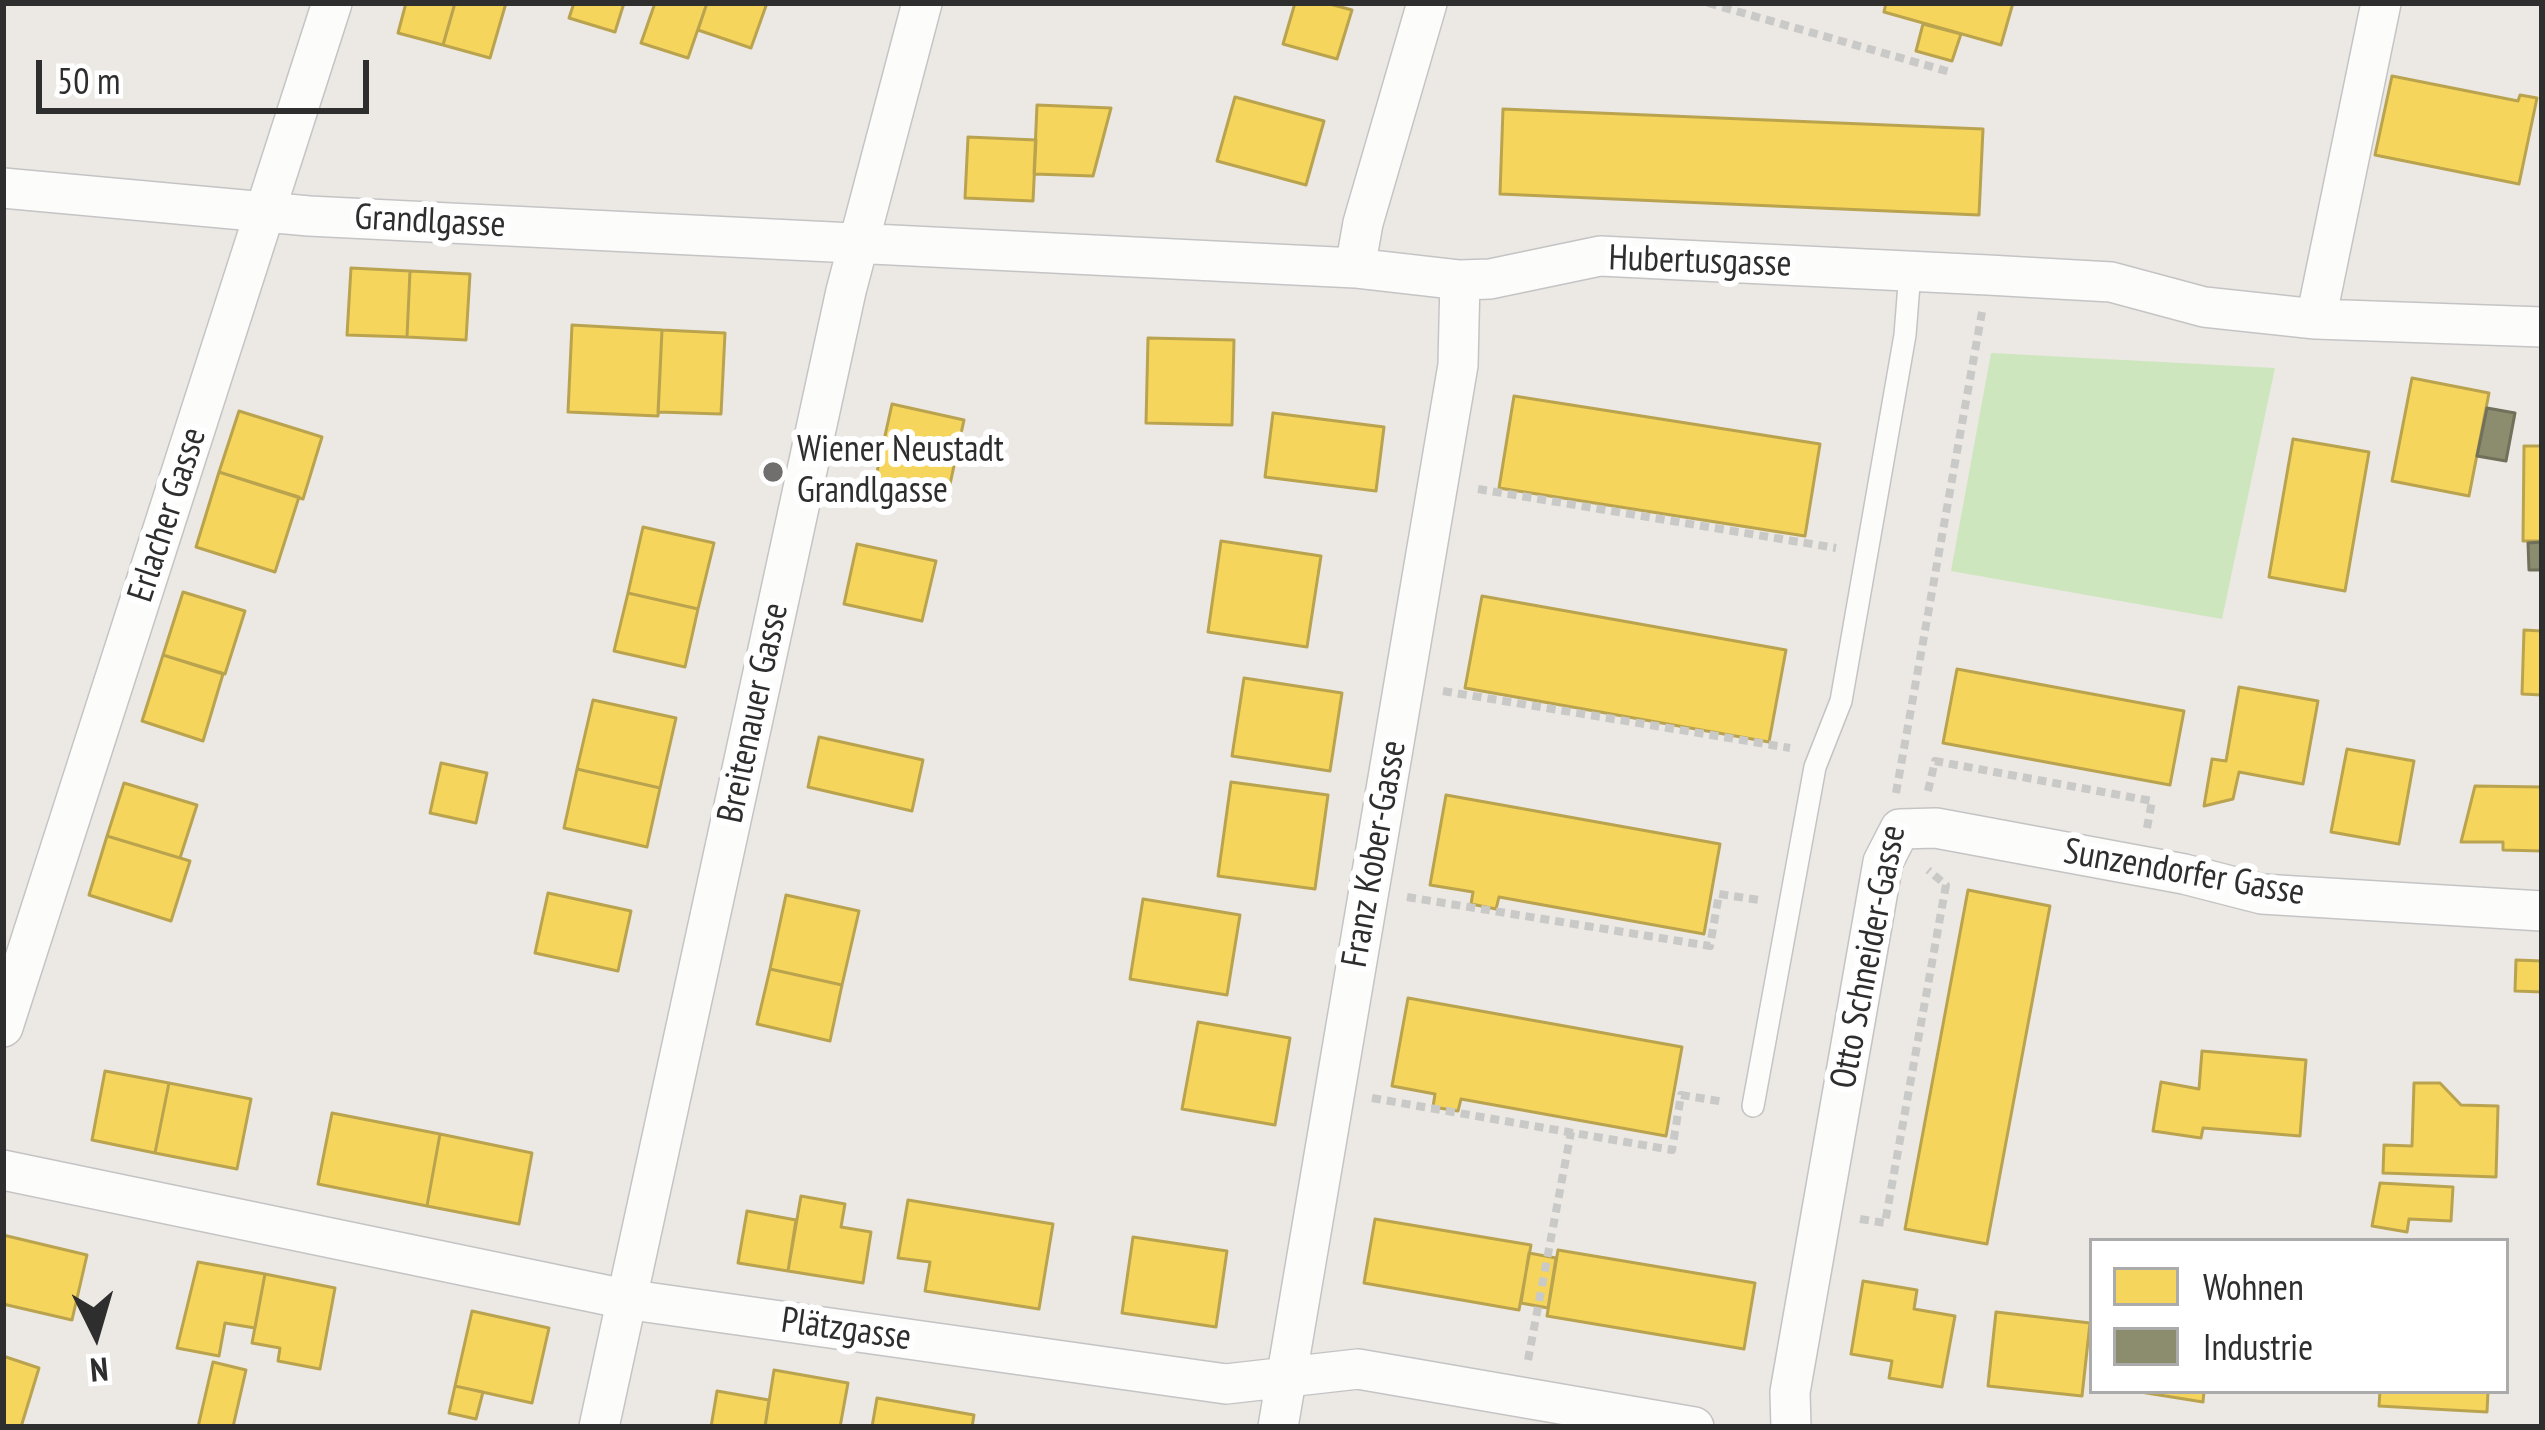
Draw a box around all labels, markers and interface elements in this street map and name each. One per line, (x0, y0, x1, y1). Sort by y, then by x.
scale bar (42, 36, 375, 110)
text: 50 m (57, 57, 120, 104)
street label: Grandlgasse (354, 196, 506, 248)
street label: Hubertusgasse (1608, 237, 1792, 287)
street label: Erlacher Gasse (120, 423, 216, 607)
place label: Wiener Neustadt Grandlgasse (797, 429, 1004, 514)
marker: Wiener Neustadt Grandlgasse (760, 459, 786, 485)
street label: Breitenauer Gasse (710, 599, 798, 827)
street label: Franz Kober-Gasse (1334, 737, 1416, 971)
street label: Otto Schneider-Gasse (1822, 822, 1916, 1092)
street label: Sunzendorfer Gasse (2060, 831, 2308, 915)
legend (2089, 1238, 2509, 1394)
text: Wohnen (2203, 1263, 2304, 1310)
north arrow (36, 1274, 156, 1394)
street label: Plätzgasse (778, 1300, 914, 1360)
text: Industrie (2203, 1323, 2313, 1370)
text: N (88, 1348, 110, 1393)

